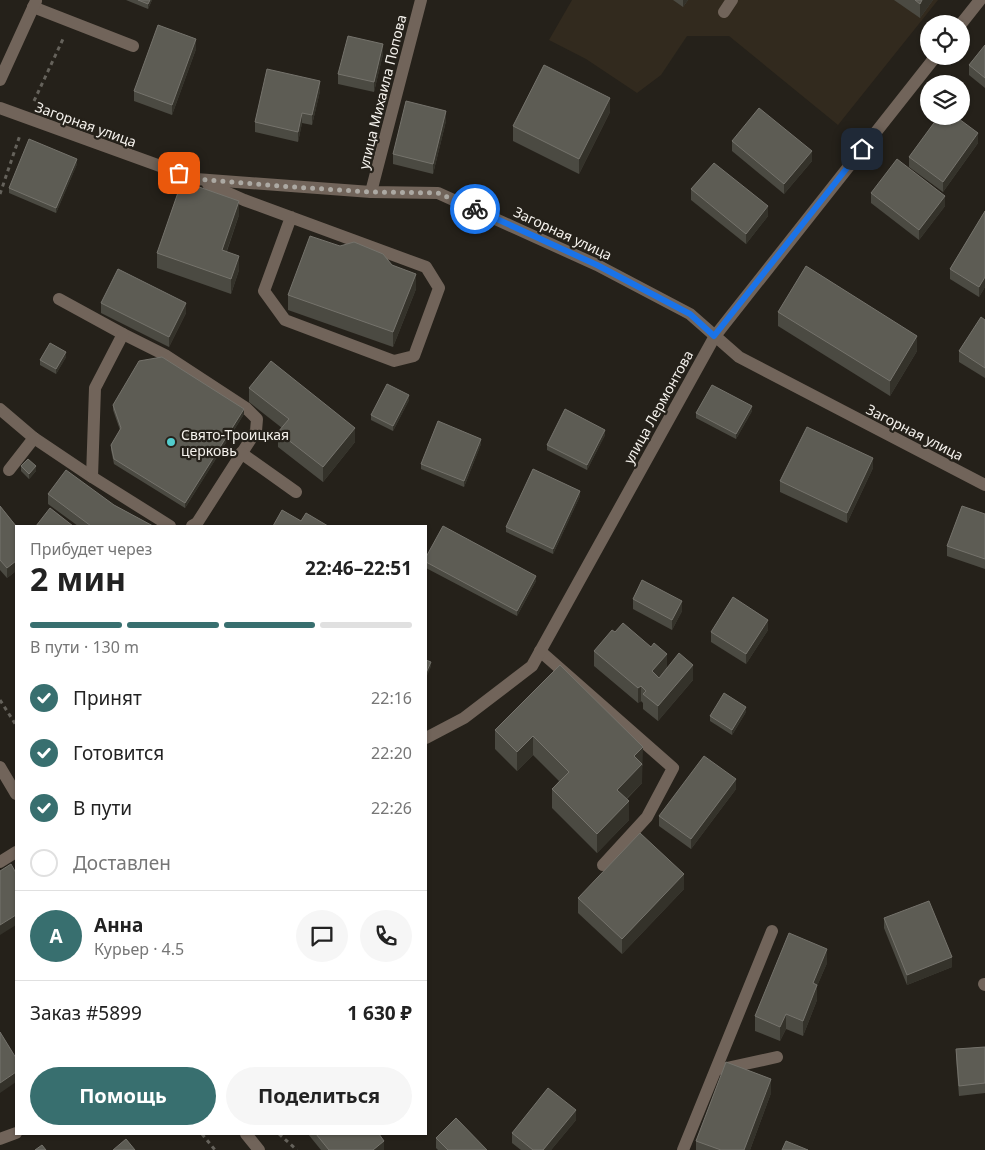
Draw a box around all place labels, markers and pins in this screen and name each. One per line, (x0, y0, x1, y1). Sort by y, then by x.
pin (841, 128, 883, 170)
pin (158, 152, 200, 194)
place label: Свято-Троицкая церковь (181, 425, 289, 460)
marker: Свято-Троицкая церковь (165, 436, 177, 448)

